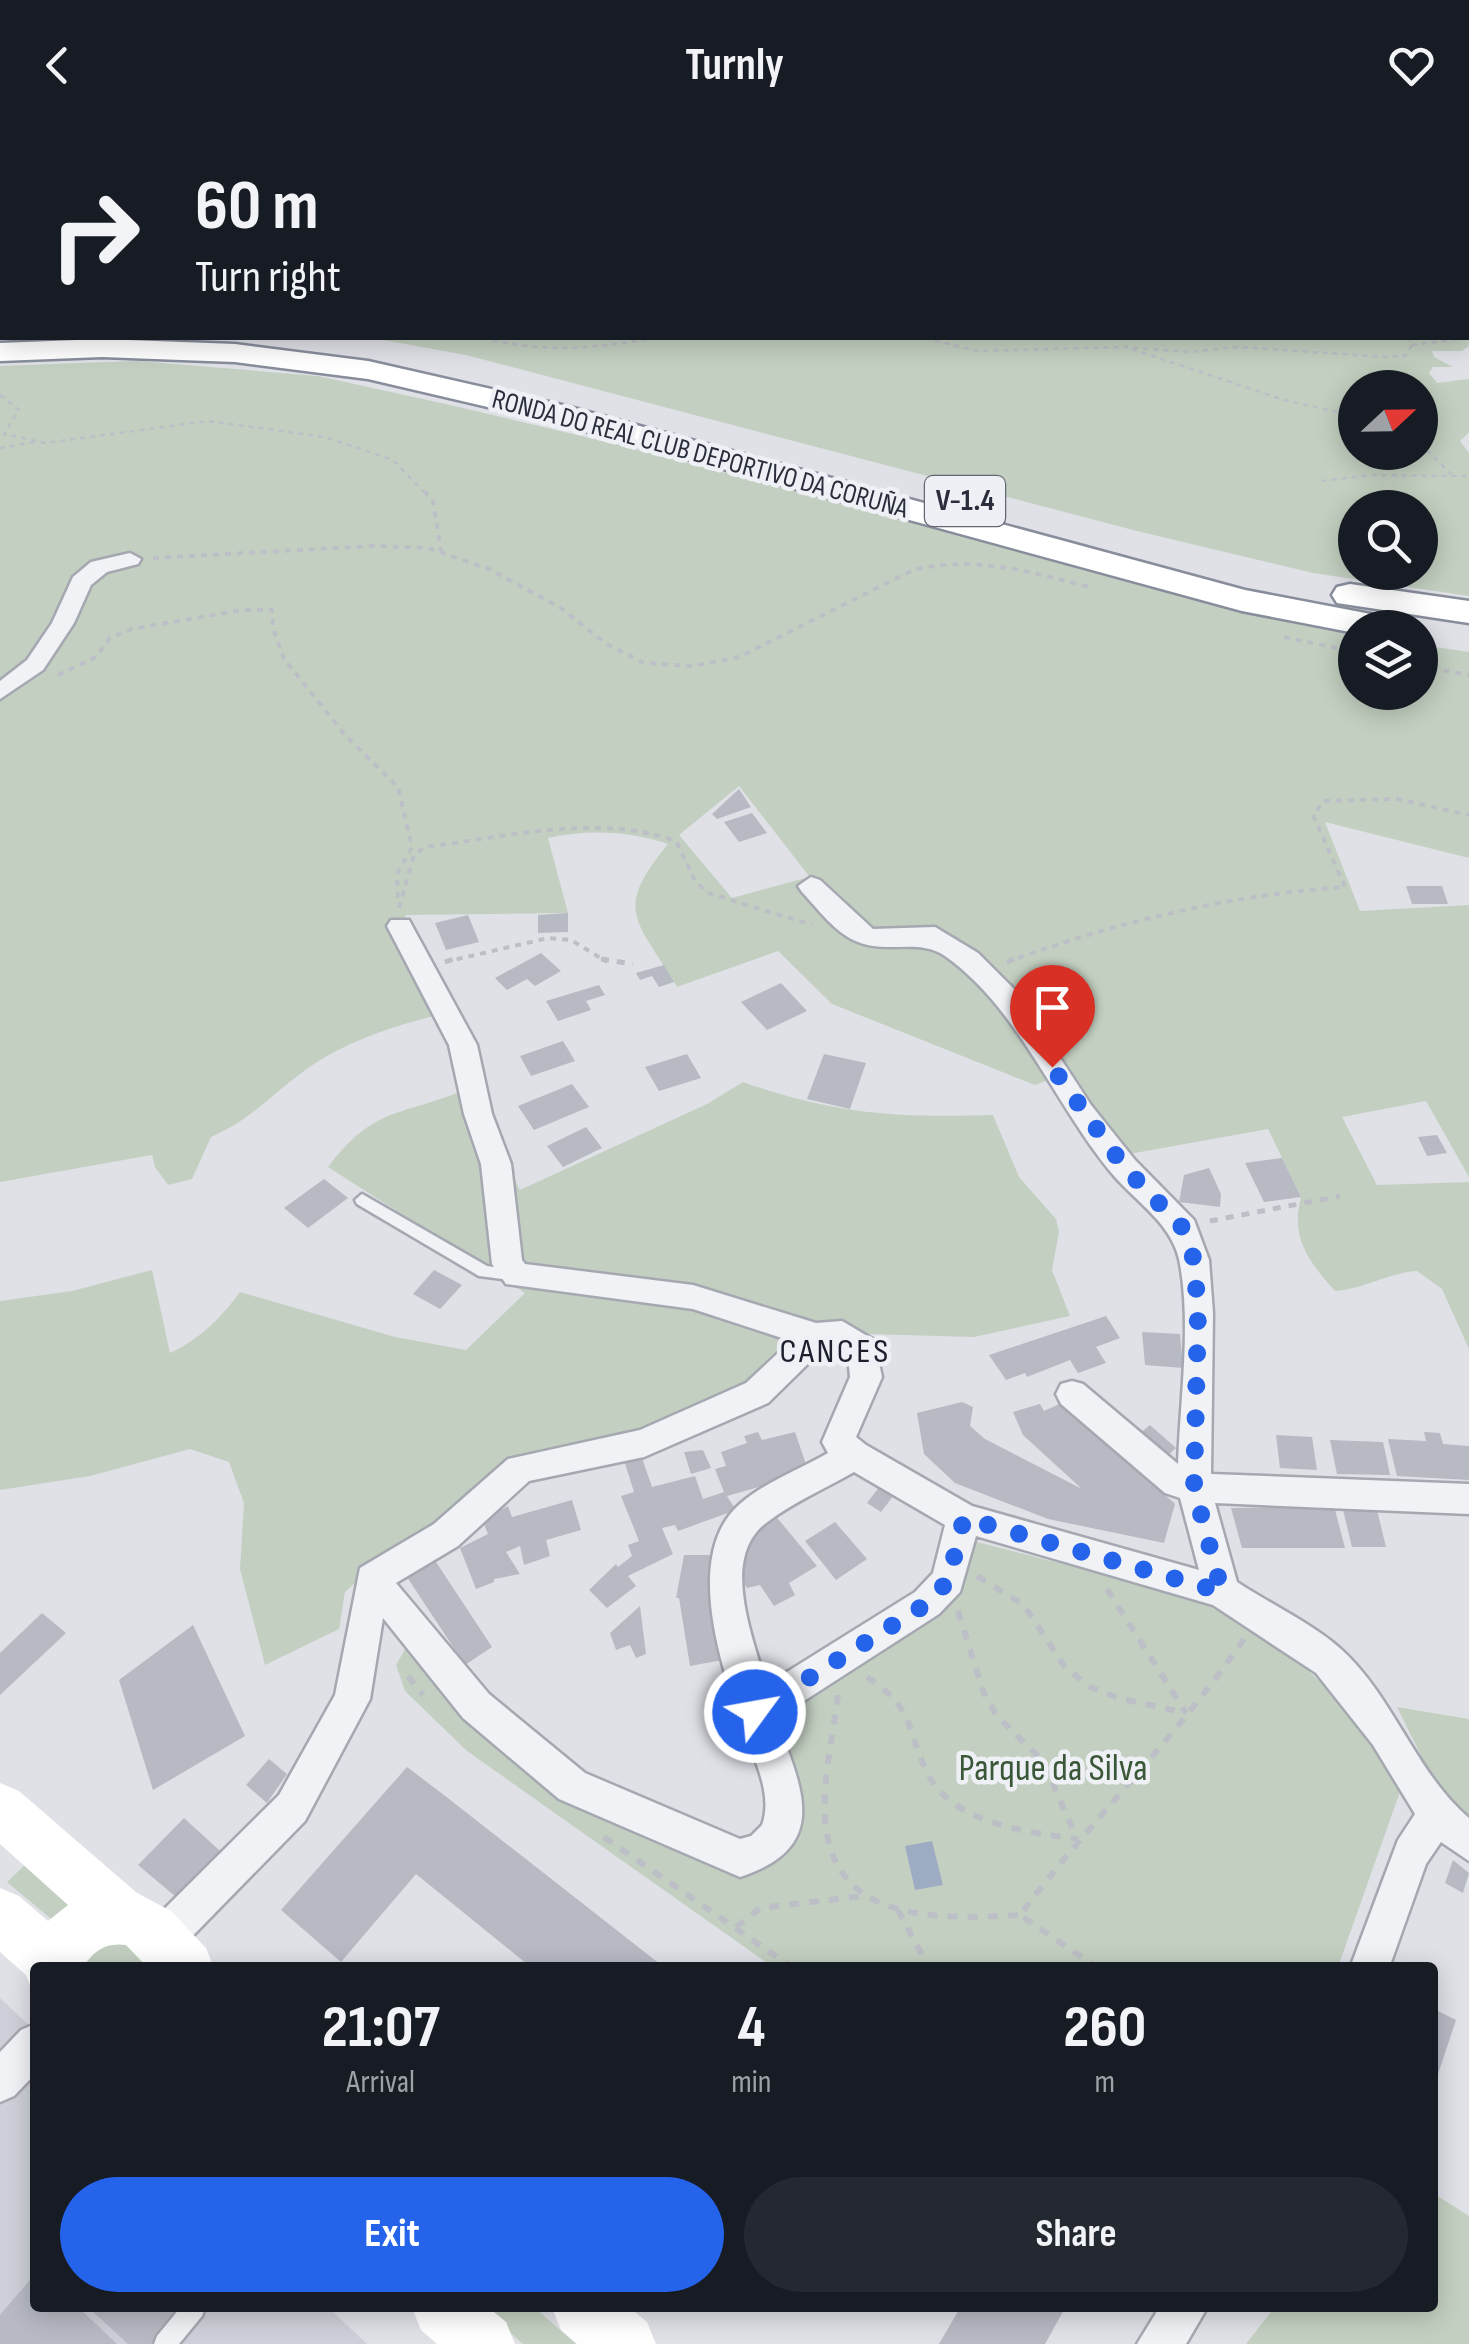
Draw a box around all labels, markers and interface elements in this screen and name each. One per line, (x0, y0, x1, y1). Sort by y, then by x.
icon: back (30, 38, 85, 93)
text: Turnly (685, 38, 784, 93)
icon: heart (1384, 38, 1439, 93)
text: 60 m (195, 165, 319, 249)
icon: right (30, 170, 160, 300)
text: Turn right (195, 250, 341, 305)
north arrow (1338, 370, 1438, 470)
map controls (1338, 370, 1438, 710)
street label: RONDA DO REAL CLUB DEPORTIVO DA CORUÑA (488, 383, 913, 526)
road number: V-1.4 (925, 476, 1005, 526)
button: search (1338, 490, 1438, 590)
button: layers (1338, 610, 1438, 710)
pin (1010, 965, 1095, 1068)
icon: arrive (1025, 980, 1080, 1035)
district label: CANCES (779, 1330, 891, 1373)
position arrow (703, 1660, 807, 1764)
park label: Parque da Silva (958, 1746, 1148, 1791)
text: 21:07 (322, 1992, 440, 2064)
text: 4 (737, 1992, 765, 2064)
text: 260 (1063, 1992, 1146, 2064)
text: Arrival (346, 2063, 415, 2102)
text: min (731, 2063, 772, 2102)
text: m (1094, 2063, 1115, 2102)
button: Exit (60, 2177, 724, 2292)
button: Share (744, 2177, 1408, 2292)

